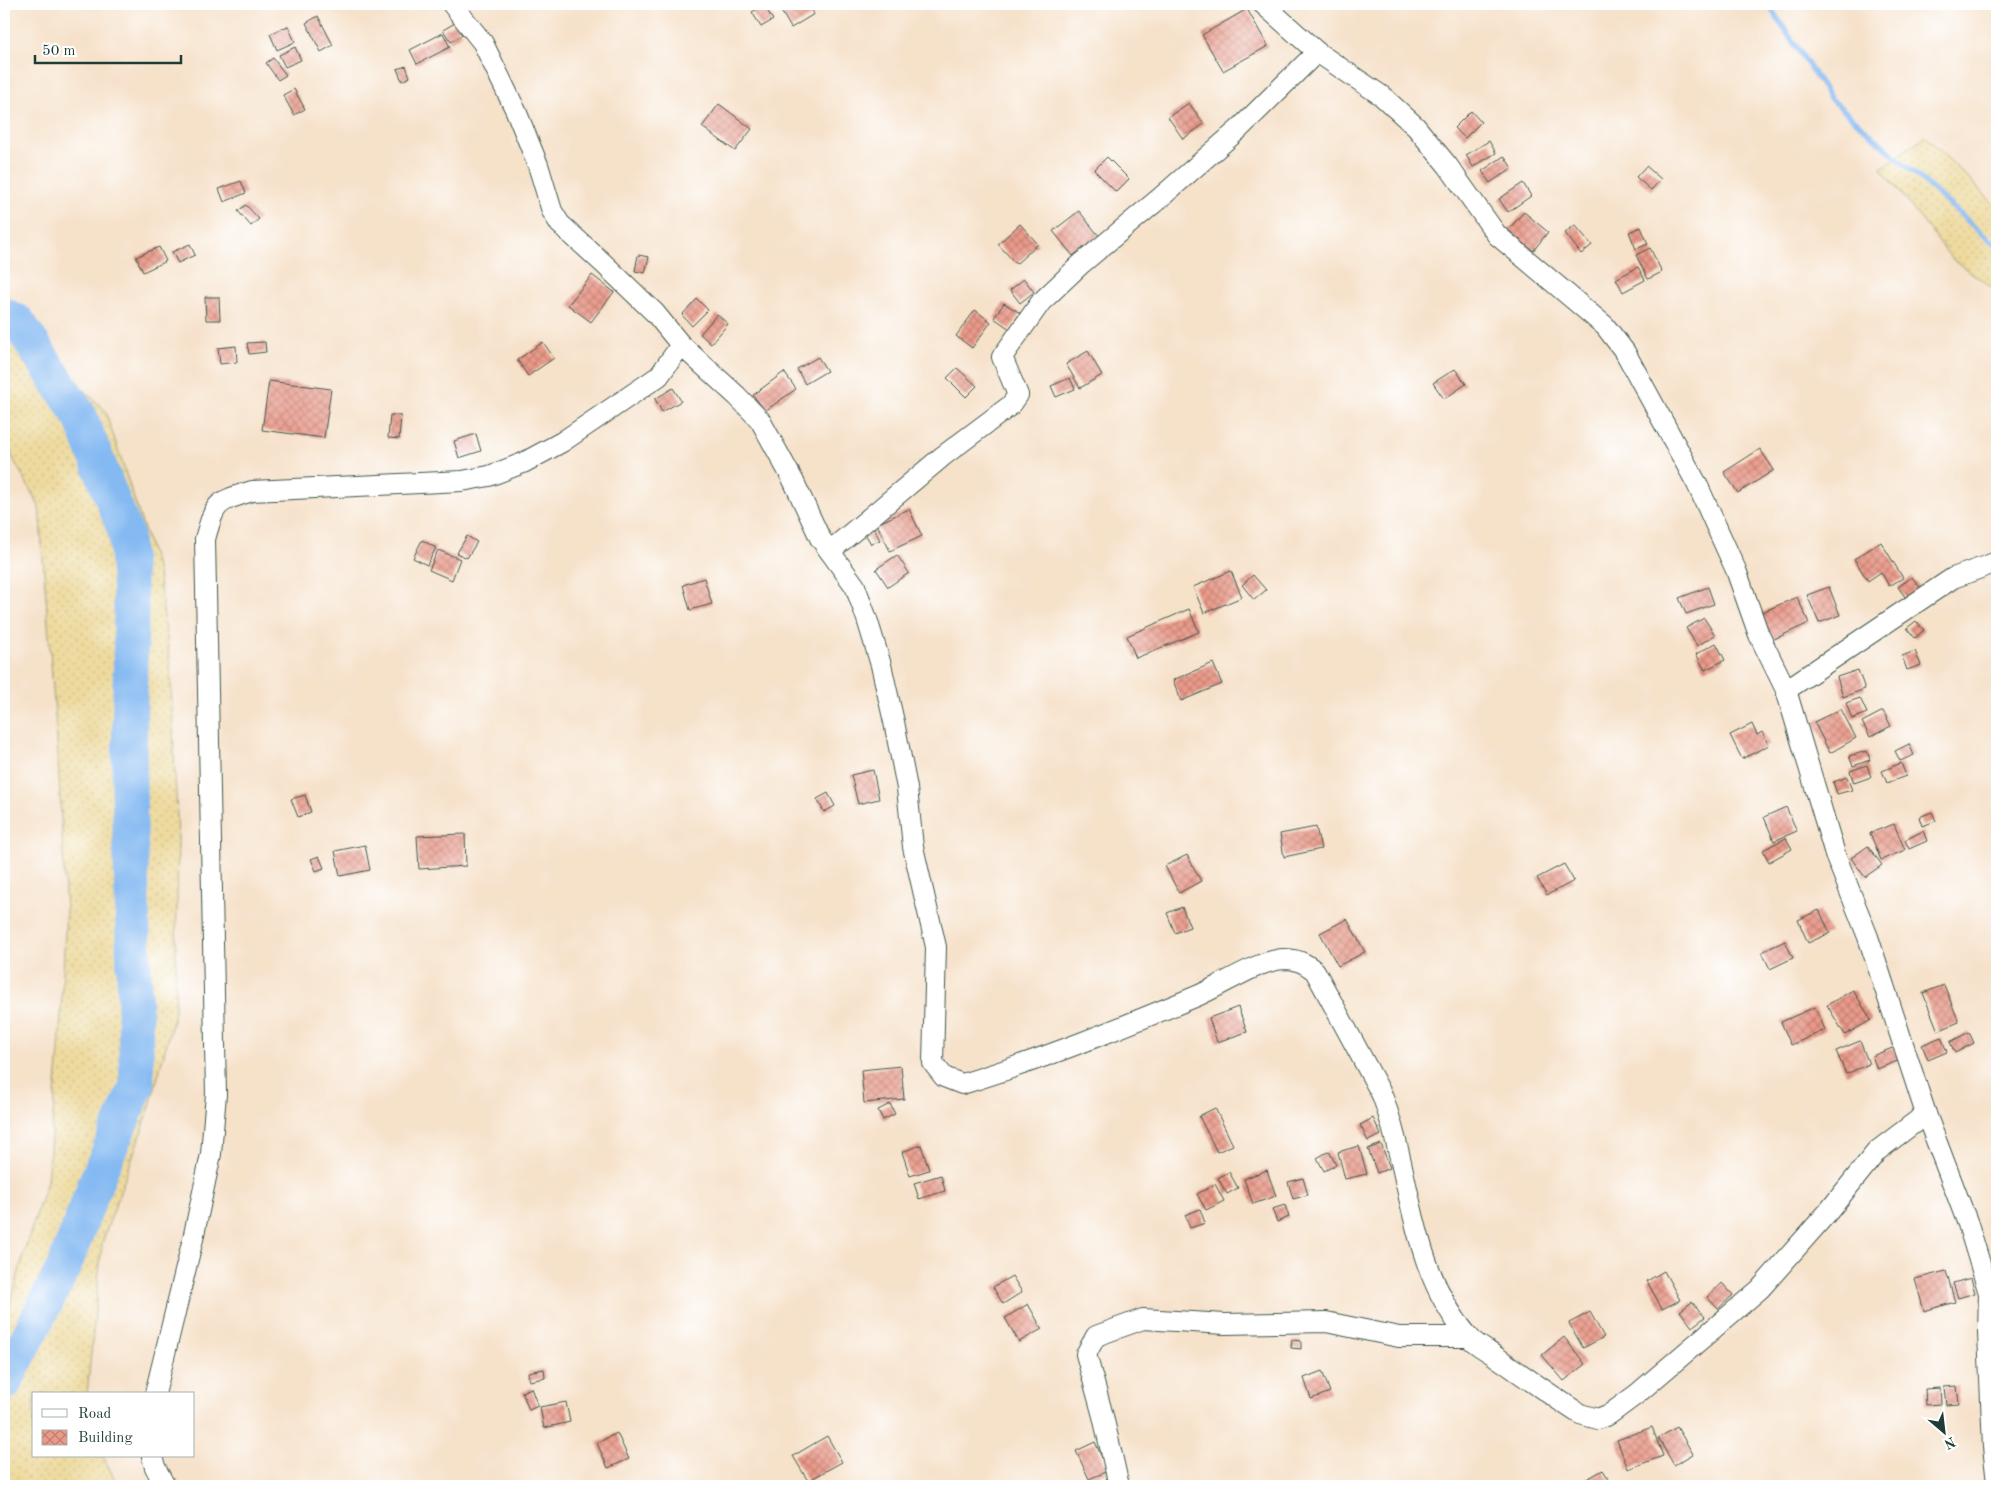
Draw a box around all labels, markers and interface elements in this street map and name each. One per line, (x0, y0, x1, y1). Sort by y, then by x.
scale bar (35, 32, 181, 64)
text: 50 m (42, 44, 76, 59)
legend (32, 1392, 195, 1458)
text: Road (78, 1407, 112, 1422)
north arrow (1918, 1408, 1968, 1458)
text: Building (78, 1431, 133, 1446)
text: N (1941, 1434, 1958, 1451)

